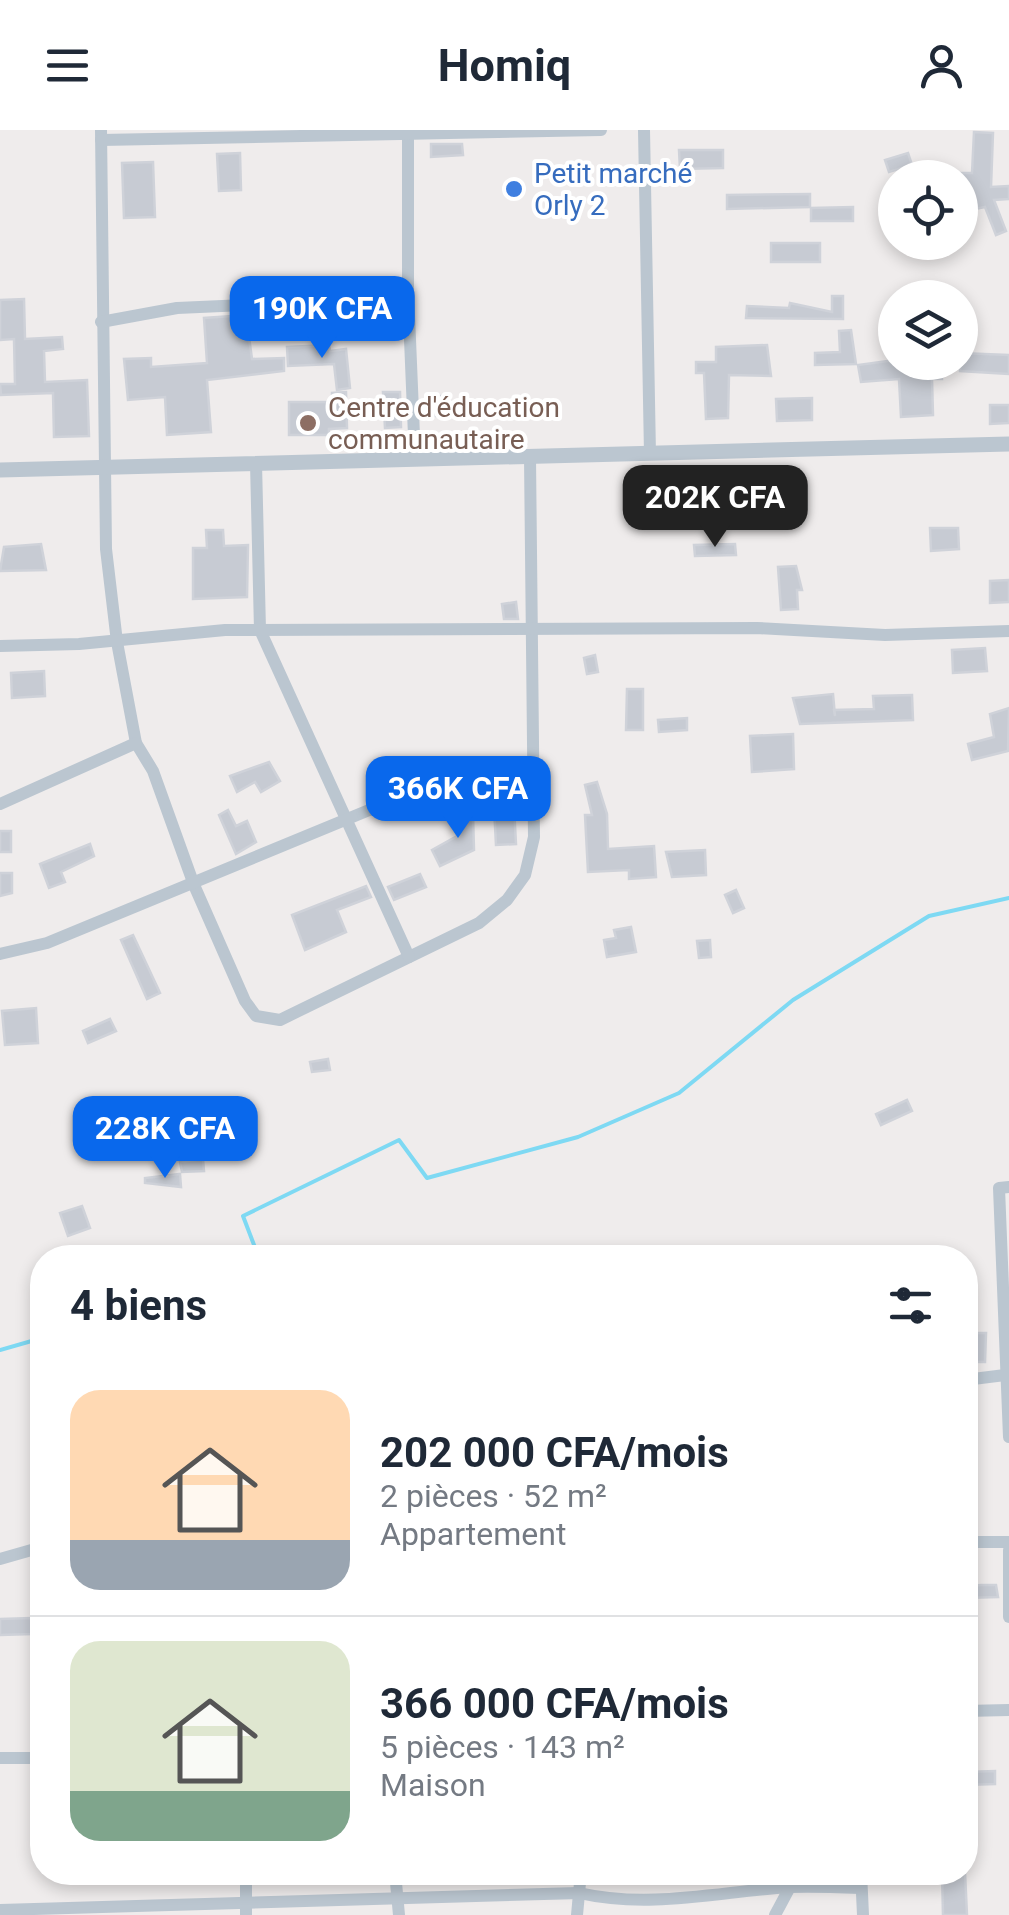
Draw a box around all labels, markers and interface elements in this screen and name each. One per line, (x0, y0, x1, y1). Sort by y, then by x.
icon: menu (40, 38, 95, 93)
icon: person (914, 38, 969, 93)
text: Homiq (438, 39, 571, 92)
place label: Petit marché Orly 2 (534, 157, 692, 222)
map controls (878, 160, 978, 380)
button: locate (878, 160, 978, 260)
marker: Petit marché Orly 2 (503, 178, 525, 200)
pin: 190K CFA (219, 276, 425, 361)
button: layers (878, 280, 978, 380)
text: 190K CFA (252, 289, 392, 327)
place label: Centre d'éducation communautaire (328, 391, 560, 456)
marker: Centre d'éducation communautaire (297, 412, 319, 434)
pin: 202K CFA (612, 465, 818, 550)
text: 202K CFA (645, 478, 785, 516)
pin: 366K CFA (355, 756, 561, 841)
text: 366K CFA (388, 769, 528, 807)
pin: 228K CFA (62, 1096, 268, 1181)
text: 228K CFA (95, 1109, 235, 1147)
icon: filters (883, 1278, 938, 1333)
text: 4 biens (70, 1281, 207, 1330)
text: 202 000 CFA/mois (380, 1428, 729, 1477)
icon: home (150, 1430, 270, 1550)
text: 2 pièces · 52 m² (380, 1477, 607, 1515)
text: Appartement (380, 1515, 566, 1553)
text: 366 000 CFA/mois (380, 1679, 729, 1728)
icon: home (150, 1681, 270, 1801)
text: 5 pièces · 143 m² (380, 1728, 625, 1766)
text: Maison (380, 1766, 486, 1804)

